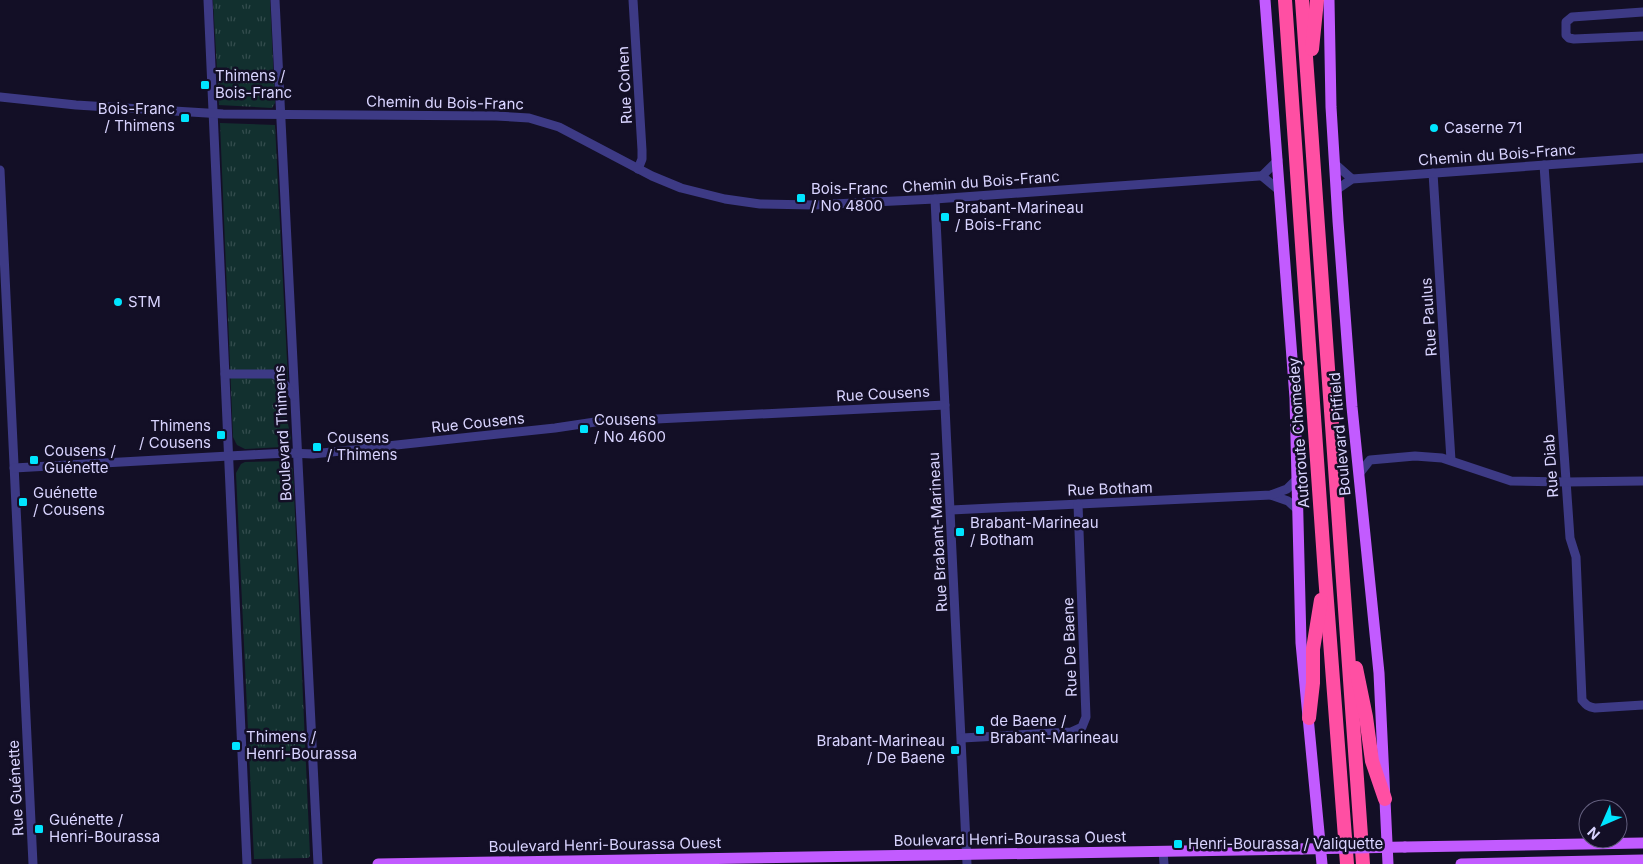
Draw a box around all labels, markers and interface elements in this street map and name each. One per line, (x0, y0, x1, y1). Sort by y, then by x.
street label: Rue Cohen (613, 46, 636, 124)
place label: Thimens / Bois-Franc (215, 66, 292, 102)
marker: Thimens / Bois-Franc (199, 79, 211, 91)
street label: Chemin du Bois-Franc (366, 92, 524, 113)
place label: Bois-Franc / Thimens (98, 99, 175, 135)
marker: Bois-Franc / Thimens (179, 112, 191, 124)
place label: Caserne 71 (1444, 118, 1522, 137)
marker: Caserne 71 (1428, 122, 1440, 134)
street label: Chemin du Bois-Franc (1418, 140, 1576, 169)
street label: Chemin du Bois-Franc (902, 167, 1060, 196)
place label: Bois-Franc / No 4800 (811, 179, 888, 215)
marker: Bois-Franc / No 4800 (795, 192, 807, 204)
place label: Brabant-Marineau / Bois-Franc (955, 198, 1084, 234)
marker: Brabant-Marineau / Bois-Franc (939, 211, 951, 223)
street label: Rue Paulus (1416, 277, 1441, 357)
place label: STM (128, 292, 161, 311)
marker: STM (112, 296, 124, 308)
street label: Autoroute Chomedey (1284, 357, 1313, 509)
street label: Boulevard Thimens (269, 364, 296, 502)
street label: Boulevard Pitfield (1325, 372, 1354, 497)
street label: Rue Cousens (836, 382, 930, 405)
street label: Rue Cousens (430, 408, 526, 437)
place label: Cousens / No 4600 (594, 410, 666, 446)
place label: Thimens / Cousens (139, 416, 211, 452)
marker: Cousens / No 4600 (578, 423, 590, 435)
place label: Cousens / Thimens (327, 428, 398, 464)
marker: Thimens / Cousens (215, 429, 227, 441)
street label: Rue Diab (1539, 434, 1562, 498)
place label: Cousens / Guénette (44, 441, 116, 477)
marker: Cousens / Thimens (311, 441, 323, 453)
street label: Rue Brabant-Marineau (924, 452, 951, 612)
marker: Cousens / Guénette (28, 454, 40, 466)
street label: Rue Botham (1067, 478, 1153, 499)
place label: Guénette / Cousens (33, 483, 105, 519)
marker: Guénette / Cousens (17, 496, 29, 508)
place label: Brabant-Marineau / Botham (970, 513, 1099, 549)
marker: Brabant-Marineau / Botham (954, 526, 966, 538)
street label: Rue De Baene (1058, 597, 1081, 697)
place label: de Baene / Brabant-Marineau (990, 711, 1119, 747)
marker: de Baene / Brabant-Marineau (974, 724, 986, 736)
place label: Thimens / Henri-Bourassa (246, 727, 357, 763)
place label: Brabant-Marineau / De Baene (816, 731, 945, 767)
street label: Rue Guénette (4, 740, 27, 836)
marker: Thimens / Henri-Bourassa (230, 740, 242, 752)
marker: Brabant-Marineau / De Baene (949, 744, 961, 756)
north arrow (1578, 799, 1628, 849)
place label: Guénette / Henri-Bourassa (49, 810, 160, 846)
marker: Guénette / Henri-Bourassa (33, 823, 45, 835)
text: N (1584, 824, 1603, 843)
street label: Boulevard Henri-Bourassa Ouest (894, 827, 1127, 850)
street label: Boulevard Henri-Bourassa Ouest (489, 833, 722, 856)
place label: Henri-Bourassa / Valiquette (1188, 834, 1383, 853)
marker: Henri-Bourassa / Valiquette (1172, 838, 1184, 850)

